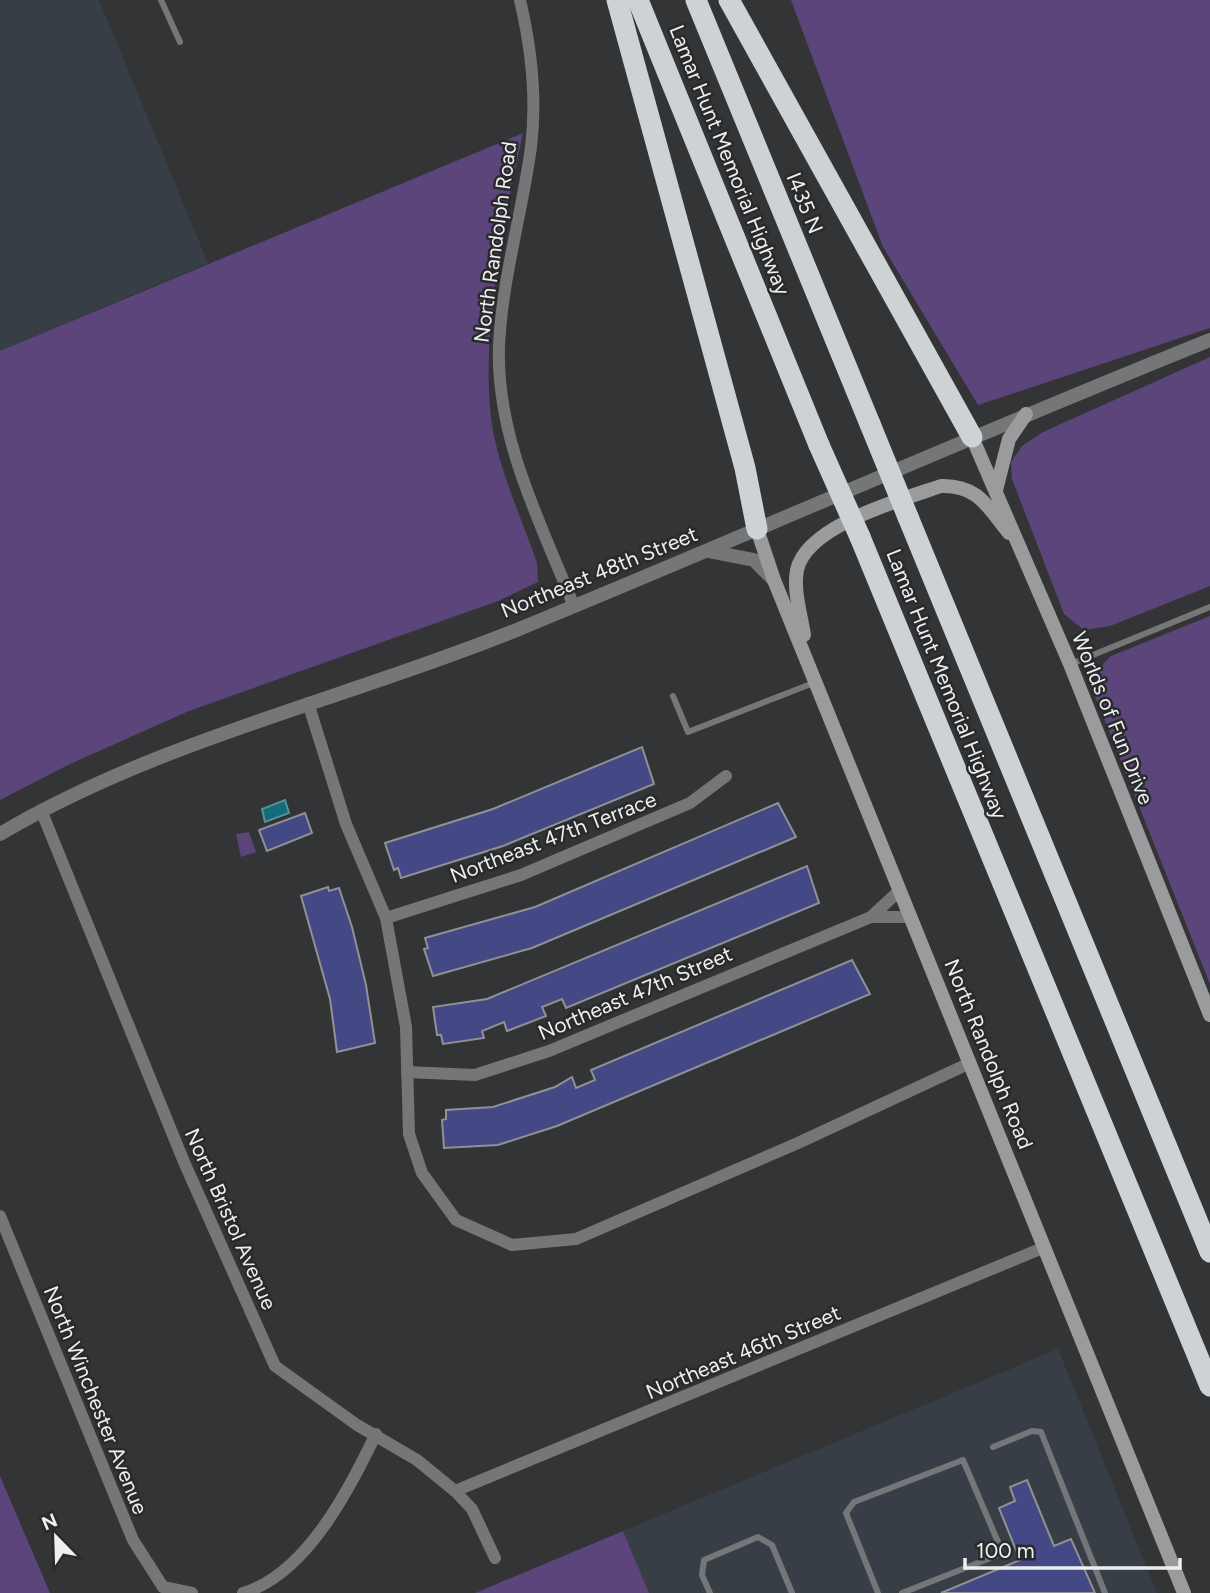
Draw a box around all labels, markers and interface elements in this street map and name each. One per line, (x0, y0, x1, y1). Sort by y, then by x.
street label: Lamar Hunt Memorial Highway (664, 21, 796, 299)
street label: North Randolph Road (469, 140, 521, 344)
street label: I435 N (781, 169, 829, 237)
street label: Northeast 48th Street (497, 521, 701, 623)
street label: Lamar Hunt Memorial Highway (881, 545, 1013, 823)
street label: Worlds of Fun Drive (1067, 628, 1159, 808)
street label: Northeast 47th Terrace (446, 786, 660, 888)
street label: Northeast 47th Street (534, 941, 736, 1045)
street label: North Randolph Road (939, 955, 1039, 1153)
street label: North Bristol Avenue (180, 1124, 282, 1314)
street label: North Winchester Avenue (39, 1282, 153, 1518)
street label: Northeast 46th Street (642, 1300, 844, 1404)
north arrow (21, 1502, 91, 1572)
text: N (38, 1508, 61, 1535)
scale bar (965, 1526, 1180, 1570)
text: 100 m (976, 1538, 1035, 1563)

